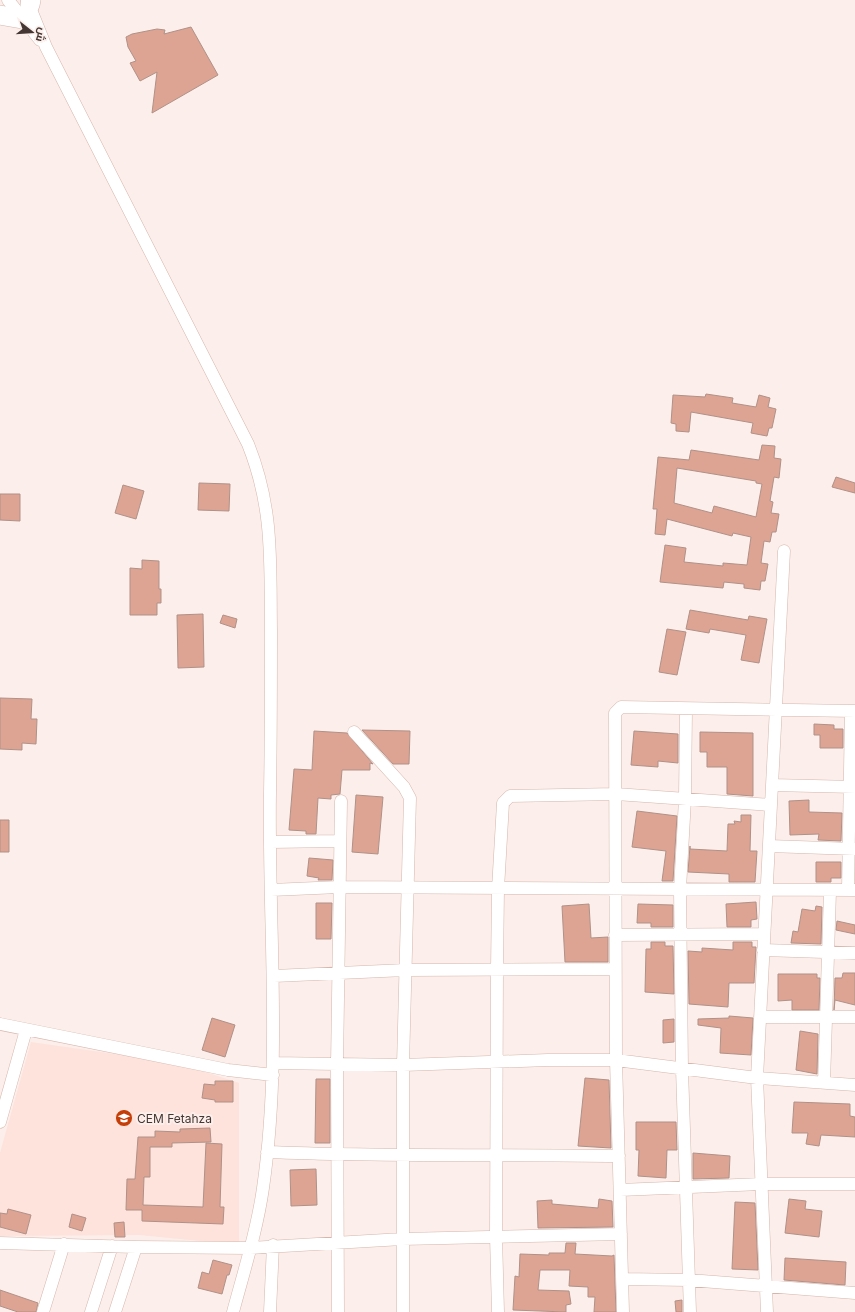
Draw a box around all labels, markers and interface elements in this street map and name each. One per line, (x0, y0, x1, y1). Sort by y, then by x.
north arrow (12, 12, 52, 52)
text: ش (33, 26, 50, 44)
school or university icon: CEM Fetahza (114, 1108, 134, 1128)
place label: CEM Fetahza (137, 1111, 212, 1126)

